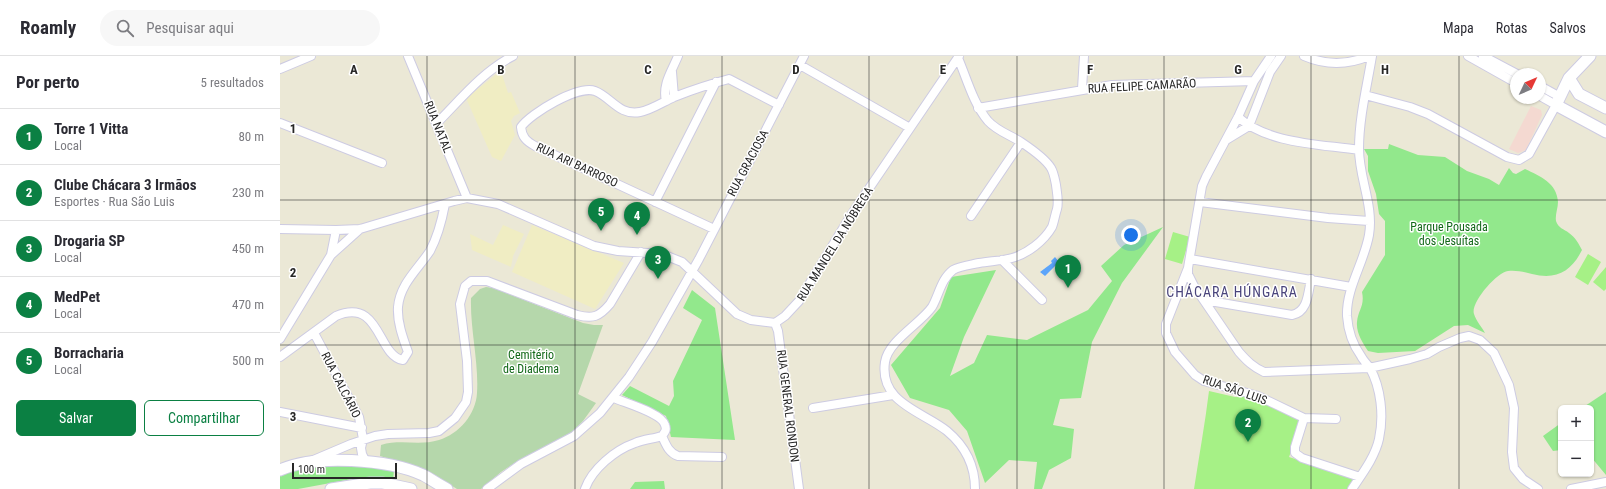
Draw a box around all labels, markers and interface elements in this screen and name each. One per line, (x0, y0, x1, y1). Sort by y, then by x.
search box (100, 10, 380, 46)
text: Roamly (20, 16, 76, 39)
icon: search (114, 17, 136, 39)
text: Pesquisar aqui (146, 19, 234, 37)
text: Mapa (1443, 20, 1474, 36)
text: Rotas (1496, 20, 1528, 36)
text: Salvos (1550, 20, 1586, 36)
text: A (350, 62, 358, 77)
text: B (497, 62, 505, 77)
text: C (644, 62, 652, 77)
text: D (792, 62, 800, 77)
text: E (940, 62, 947, 77)
text: F (1087, 62, 1093, 77)
text: G (1234, 62, 1242, 77)
text: H (1381, 62, 1389, 77)
north arrow (1510, 68, 1546, 104)
text: Por perto (16, 72, 80, 92)
street label: RUA FELIPE CAMARÃO (1087, 74, 1197, 96)
text: 5 resultados (200, 75, 264, 90)
street label: RUA NATAL (421, 99, 455, 155)
text: Torre 1 Vitta (54, 120, 128, 138)
text: 1 (290, 121, 296, 136)
street label: RUA GRACIOSA (725, 127, 771, 199)
text: 1 (26, 129, 32, 144)
text: 80 m (238, 129, 264, 144)
text: Local (54, 138, 82, 153)
street label: RUA ARI BARROSO (534, 140, 620, 190)
text: Clube Chácara 3 Irmãos (54, 176, 197, 194)
street label: RUA MANOEL DA NÓBREGA (793, 184, 876, 304)
text: 2 (26, 185, 32, 200)
text: 230 m (232, 185, 264, 200)
text: Esportes · Rua São Luis (54, 194, 175, 209)
pin: 5 (588, 198, 614, 231)
pin: 4 (624, 202, 650, 235)
park label: Parque Pousada dos Jesuítas (1410, 220, 1488, 248)
your location (1121, 225, 1141, 245)
text: Drogaria SP (54, 232, 125, 250)
text: 3 (26, 241, 32, 256)
text: 450 m (232, 241, 264, 256)
pin: 3 (645, 246, 671, 279)
text: Local (54, 250, 82, 265)
pin: 1 (1055, 255, 1081, 288)
text: 2 (290, 265, 297, 280)
district label: CHÁCARA HÚNGARA (1166, 283, 1298, 300)
text: MedPet (54, 288, 100, 306)
text: 4 (26, 297, 32, 312)
text: 470 m (232, 297, 264, 312)
text: Local (54, 306, 82, 321)
text: Borracharia (54, 344, 124, 362)
park label: Cemitério de Diadema (503, 348, 559, 376)
street label: RUA CALCÁRIO (318, 349, 364, 420)
street label: RUA GENERAL RONDON (774, 349, 802, 463)
text: 5 (26, 353, 32, 368)
text: 500 m (232, 353, 264, 368)
text: Local (54, 362, 82, 377)
street label: RUA SÃO LUIS (1201, 371, 1270, 408)
button: Salvar (16, 400, 136, 436)
button: Compartilhar (144, 400, 264, 436)
map controls (1558, 405, 1594, 477)
button: + (1558, 405, 1594, 441)
text: 3 (290, 409, 296, 424)
pin: 2 (1235, 409, 1261, 442)
button: − (1558, 441, 1594, 477)
scale bar (292, 461, 397, 480)
text: 100 m (298, 463, 325, 476)

